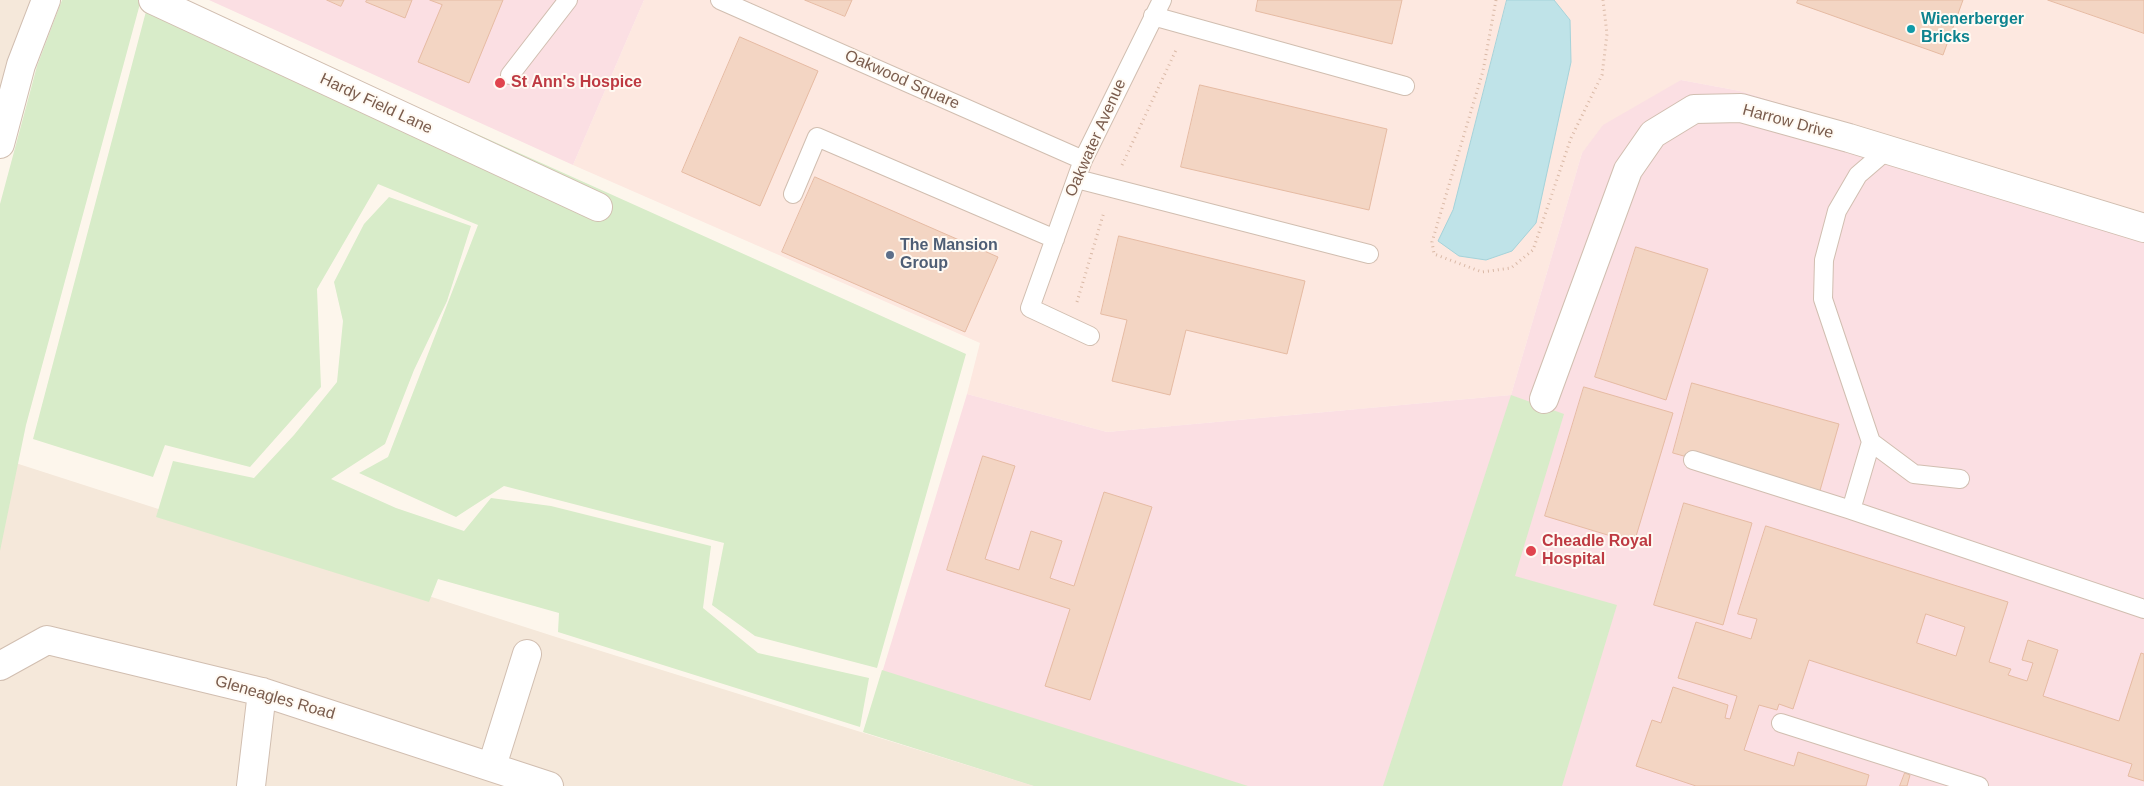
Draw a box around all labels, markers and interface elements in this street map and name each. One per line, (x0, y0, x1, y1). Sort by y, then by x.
place label: Wienerberger Bricks (1921, 10, 2024, 48)
marker: Wienerberger Bricks (1905, 23, 1917, 35)
street label: Oakwood Square (842, 46, 962, 114)
street label: Hardy Field Lane (317, 70, 435, 138)
place label: St Ann's Hospice (511, 73, 642, 93)
marker: St Ann's Hospice (493, 76, 507, 90)
street label: Oakwater Avenue (1061, 76, 1131, 200)
street label: Harrow Drive (1740, 101, 1836, 143)
place label: The Mansion Group (900, 236, 998, 274)
marker: The Mansion Group (884, 249, 896, 261)
place label: Cheadle Royal Hospital (1542, 532, 1652, 570)
marker: Cheadle Royal Hospital (1524, 544, 1538, 558)
street label: Gleneagles Road (213, 672, 337, 724)

